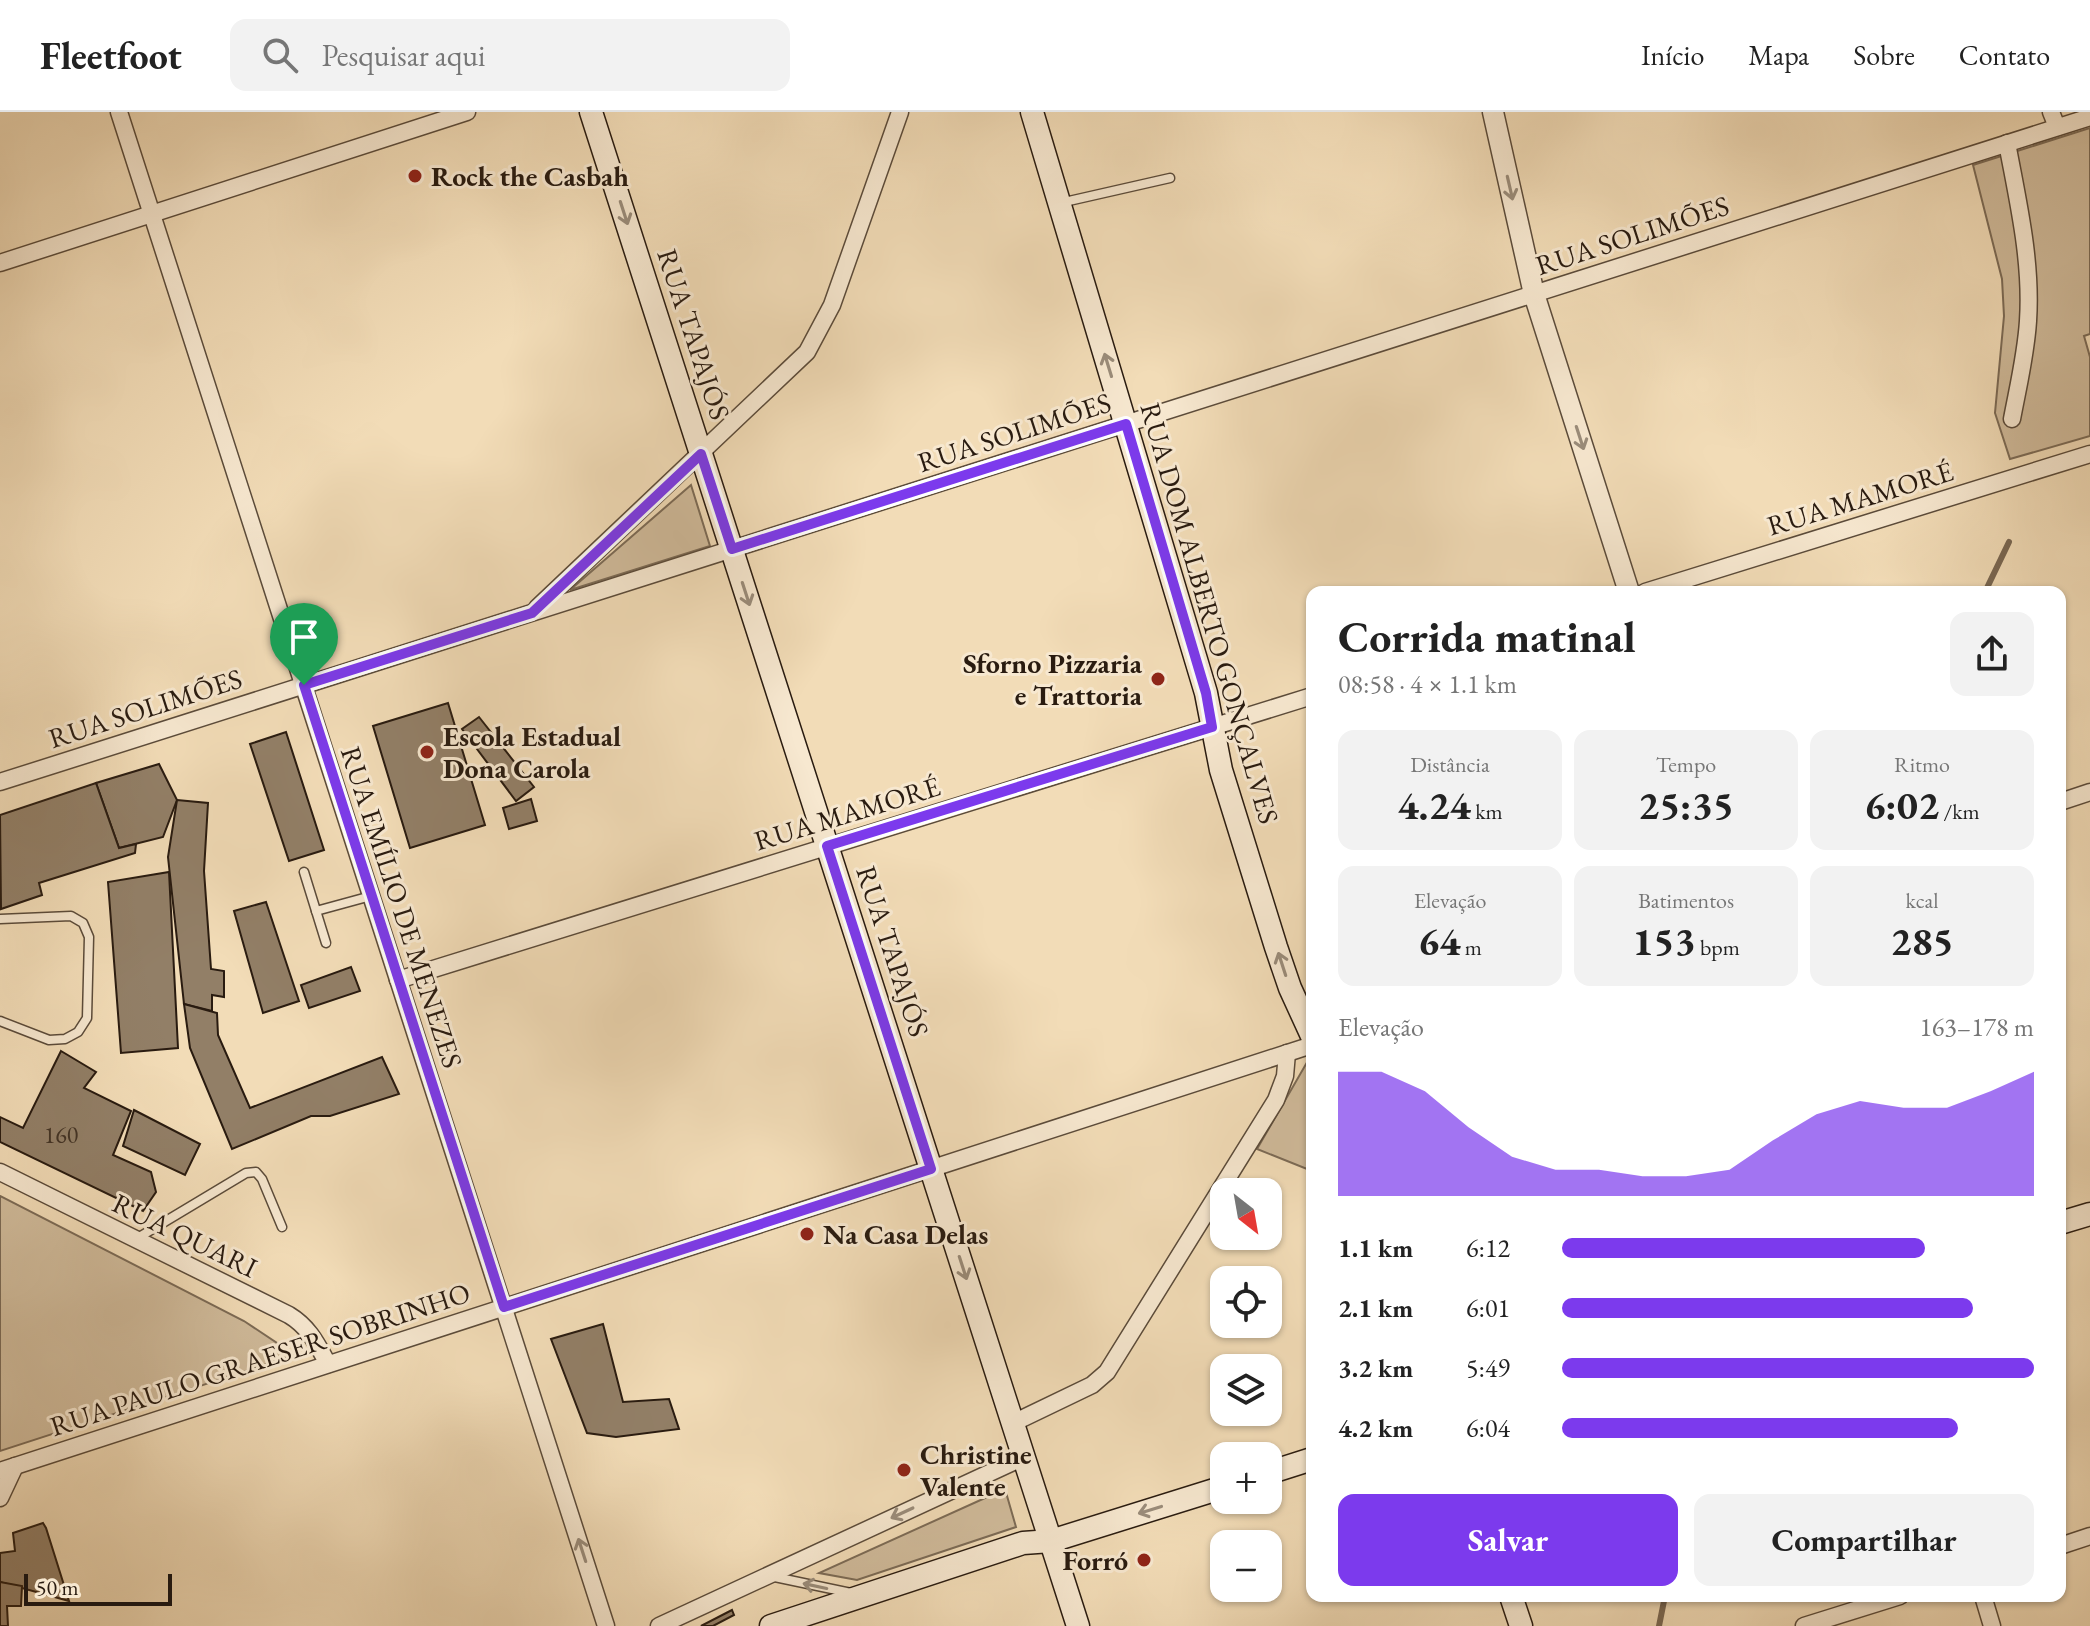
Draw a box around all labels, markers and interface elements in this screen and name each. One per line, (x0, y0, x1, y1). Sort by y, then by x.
search box (230, 19, 790, 91)
text: Fleetfoot (40, 31, 182, 80)
icon: search (258, 33, 302, 77)
text: Pesquisar aqui (322, 36, 485, 75)
text: Início (1641, 37, 1704, 73)
text: Mapa (1748, 37, 1809, 73)
text: Sobre (1853, 37, 1915, 73)
text: Contato (1959, 37, 2050, 73)
place label: Rock the Casbah (431, 158, 629, 194)
marker: Rock the Casbah (406, 167, 424, 185)
one-way arrow (1503, 175, 1518, 200)
street label: RUA SOLIMÕES (1531, 187, 1733, 283)
one-way arrow (618, 200, 632, 225)
street label: RUA TAPAJÓS (649, 244, 739, 424)
one-way arrow (1100, 353, 1114, 378)
street label: RUA SOLIMÕES (913, 384, 1115, 480)
street label: RUA DOM ALBERTO GONÇALVES (1133, 398, 1287, 828)
one-way arrow (1573, 425, 1588, 451)
street label: RUA MAMORÉ (1763, 453, 1958, 543)
one-way arrow (740, 581, 755, 606)
pin (270, 603, 338, 685)
text: Corrida matinal (1338, 608, 1636, 665)
button: share (1950, 612, 2034, 696)
icon: arrive (282, 615, 326, 659)
place label: Sforno Pizzaria e Trattoria (963, 645, 1143, 713)
street label: RUA SOLIMÕES (44, 660, 246, 756)
text: 08:58 · 4 × 1.1 km (1338, 667, 1517, 701)
marker: Sforno Pizzaria e Trattoria (1149, 670, 1167, 688)
place label: Escola Estadual Dona Carola (443, 718, 621, 786)
street label: RUA EMÍLIO DE MENEZES (333, 742, 471, 1072)
marker: Escola Estadual Dona Carola (418, 743, 436, 761)
text: Distância (1410, 750, 1490, 779)
text: Tempo (1656, 750, 1716, 779)
text: Ritmo (1894, 750, 1950, 779)
street label: RUA MAMORÉ (750, 768, 945, 858)
text: 4.24 (1397, 779, 1471, 831)
text: 25:35 (1638, 779, 1734, 831)
text: 6:02 (1864, 779, 1939, 831)
text: km (1471, 797, 1503, 826)
text: /km (1939, 797, 1980, 826)
street label: RUA TAPAJÓS (848, 861, 938, 1041)
text: Elevação (1414, 886, 1486, 915)
text: Batimentos (1638, 886, 1734, 915)
text: kcal (1905, 886, 1939, 915)
text: 64 (1418, 915, 1460, 967)
text: 153 (1632, 915, 1696, 967)
text: 285 (1890, 915, 1954, 967)
text: m (1460, 933, 1482, 962)
text: bpm (1696, 933, 1740, 962)
one-way arrow (1273, 952, 1288, 977)
text: Elevação (1338, 1010, 1424, 1044)
text: 163–178 m (1919, 1010, 2034, 1044)
house number: 160 (44, 1119, 78, 1150)
north arrow (1210, 1178, 1282, 1250)
map controls (1210, 1178, 1282, 1602)
street label: RUA QUARI (107, 1185, 264, 1286)
place label: Na Casa Delas (823, 1216, 988, 1252)
marker: Na Casa Delas (798, 1225, 816, 1243)
text: 1.1 km (1338, 1231, 1413, 1265)
text: 6:12 (1466, 1231, 1510, 1265)
one-way arrow (956, 1254, 971, 1280)
button: locate (1210, 1266, 1282, 1338)
street label: RUA PAULO GRAESER SOBRINHO (45, 1274, 475, 1444)
text: 2.1 km (1338, 1291, 1413, 1325)
text: 6:01 (1466, 1291, 1510, 1325)
text: 3.2 km (1338, 1351, 1413, 1385)
text: 5:49 (1466, 1351, 1510, 1385)
button: layers (1210, 1354, 1282, 1426)
text: 4.2 km (1338, 1411, 1413, 1445)
text: 6:04 (1466, 1411, 1510, 1445)
place label: Christine Valente (920, 1436, 1032, 1504)
button: + (1210, 1442, 1282, 1514)
marker: Christine Valente (895, 1461, 913, 1479)
button: Salvar (1338, 1494, 1678, 1586)
button: Compartilhar (1694, 1494, 2034, 1586)
one-way arrow (1137, 1503, 1163, 1518)
one-way arrow (890, 1506, 914, 1521)
button: − (1210, 1530, 1282, 1602)
one-way arrow (574, 1538, 589, 1564)
place label: Forró (1063, 1542, 1128, 1578)
marker: Forró (1135, 1551, 1153, 1569)
scale bar (24, 1570, 172, 1606)
text: 50 m (36, 1573, 79, 1602)
one-way arrow (803, 1577, 829, 1592)

